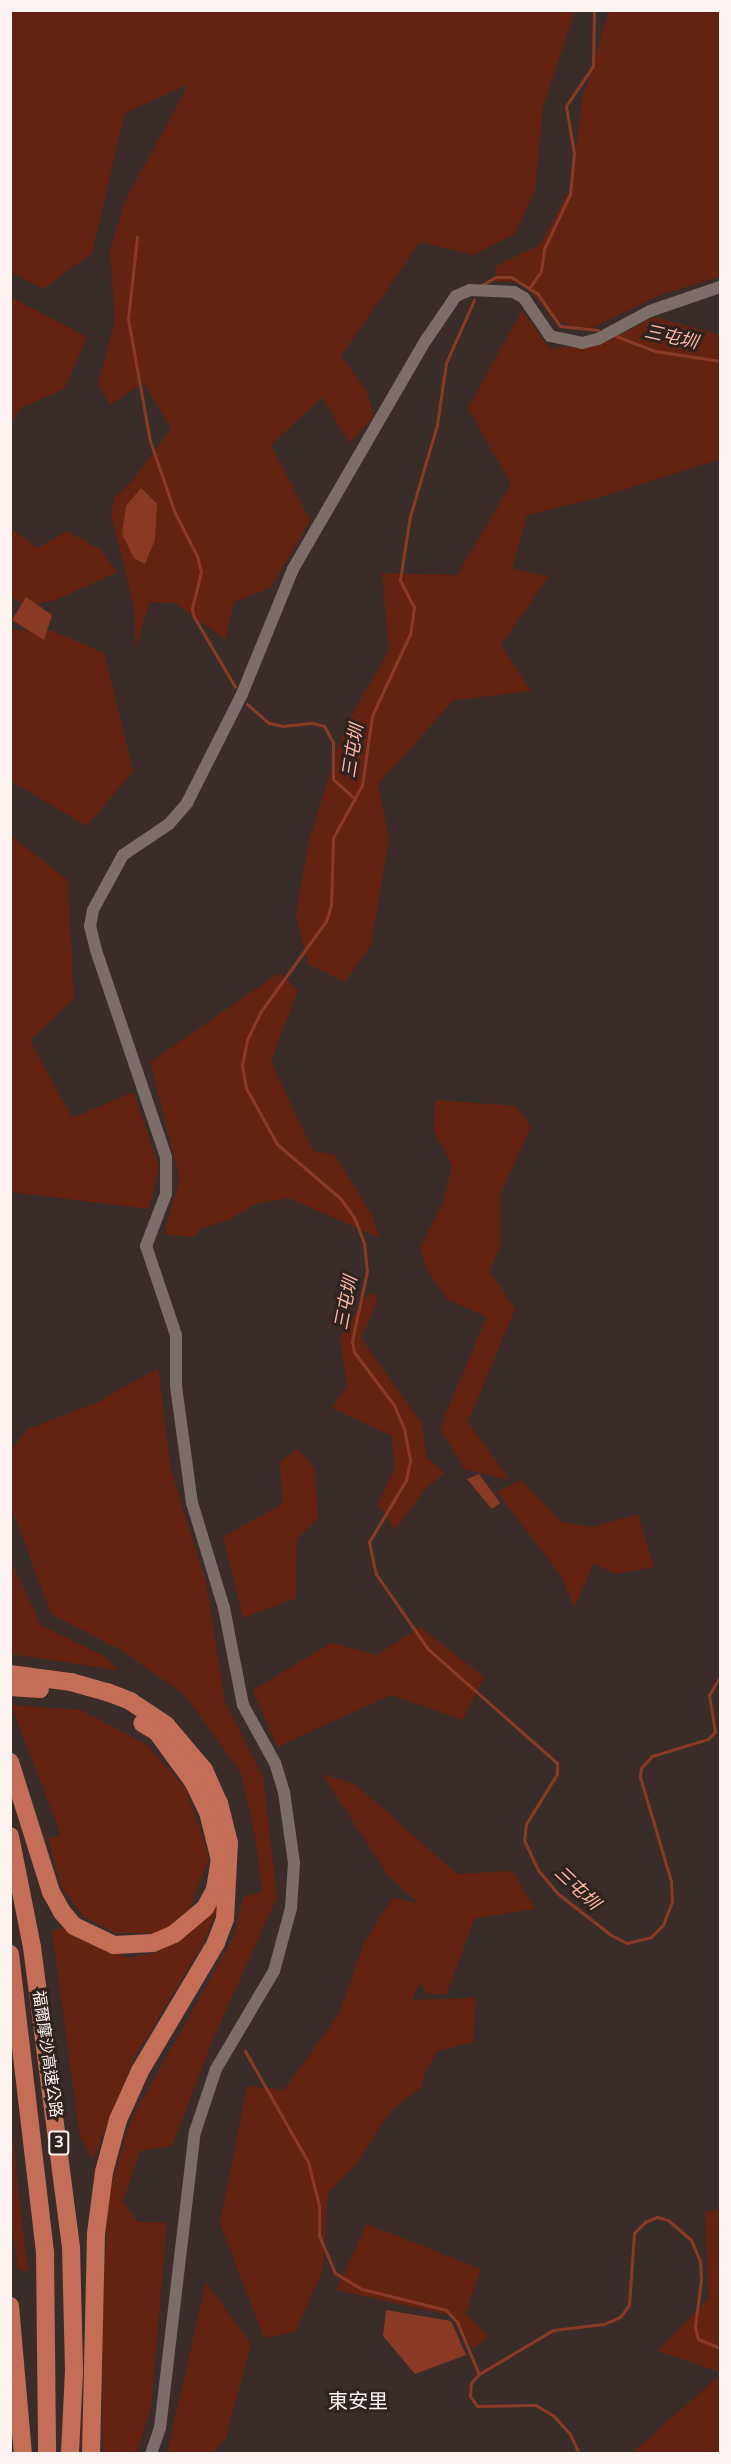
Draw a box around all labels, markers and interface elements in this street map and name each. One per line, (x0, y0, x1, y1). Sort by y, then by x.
water label: 三屯圳 (642, 320, 700, 354)
water label: 三屯圳 (338, 723, 368, 779)
water label: 三屯圳 (330, 1274, 362, 1332)
water label: 三屯圳 (550, 1862, 604, 1914)
street label: 福爾摩沙高速公路 (29, 1989, 65, 2119)
road number: 3 (47, 2131, 71, 2155)
district label: 東安里 (328, 2390, 388, 2414)

